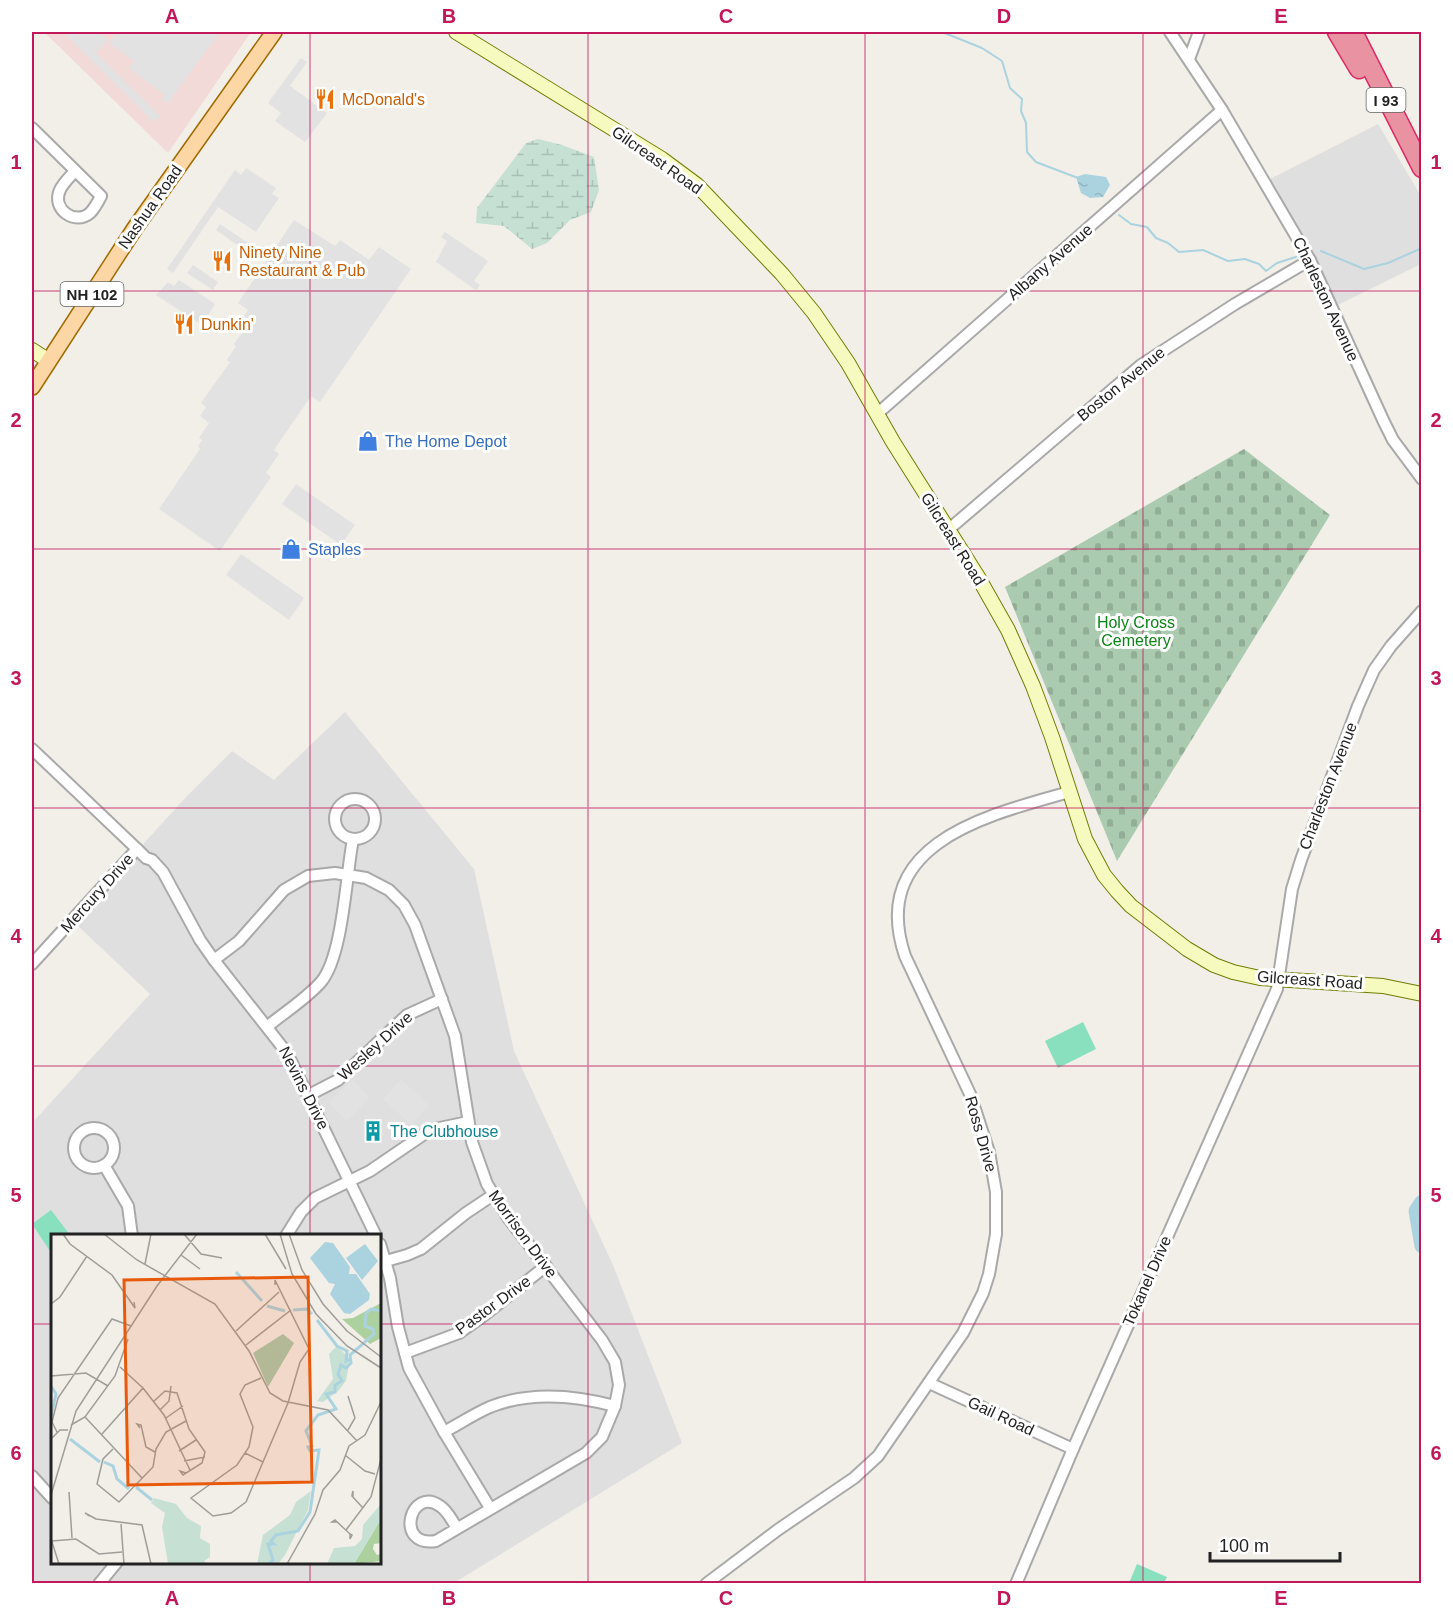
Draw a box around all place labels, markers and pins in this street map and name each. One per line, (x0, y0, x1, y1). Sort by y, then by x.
restaurant icon: McDonald's (313, 87, 337, 111)
place label: McDonald's (342, 91, 425, 108)
place label: Ninety Nine Restaurant & Pub (239, 244, 365, 279)
restaurant icon: Ninety Nine Restaurant & Pub (210, 249, 234, 273)
restaurant icon: Dunkin' (172, 312, 196, 336)
place label: Dunkin' (201, 316, 254, 333)
shop icon: The Home Depot (356, 429, 380, 453)
place label: The Home Depot (385, 433, 507, 450)
shop icon: Staples (279, 537, 303, 561)
place label: Staples (308, 541, 361, 558)
building icon: The Clubhouse (361, 1119, 385, 1143)
place label: The Clubhouse (390, 1123, 499, 1140)

